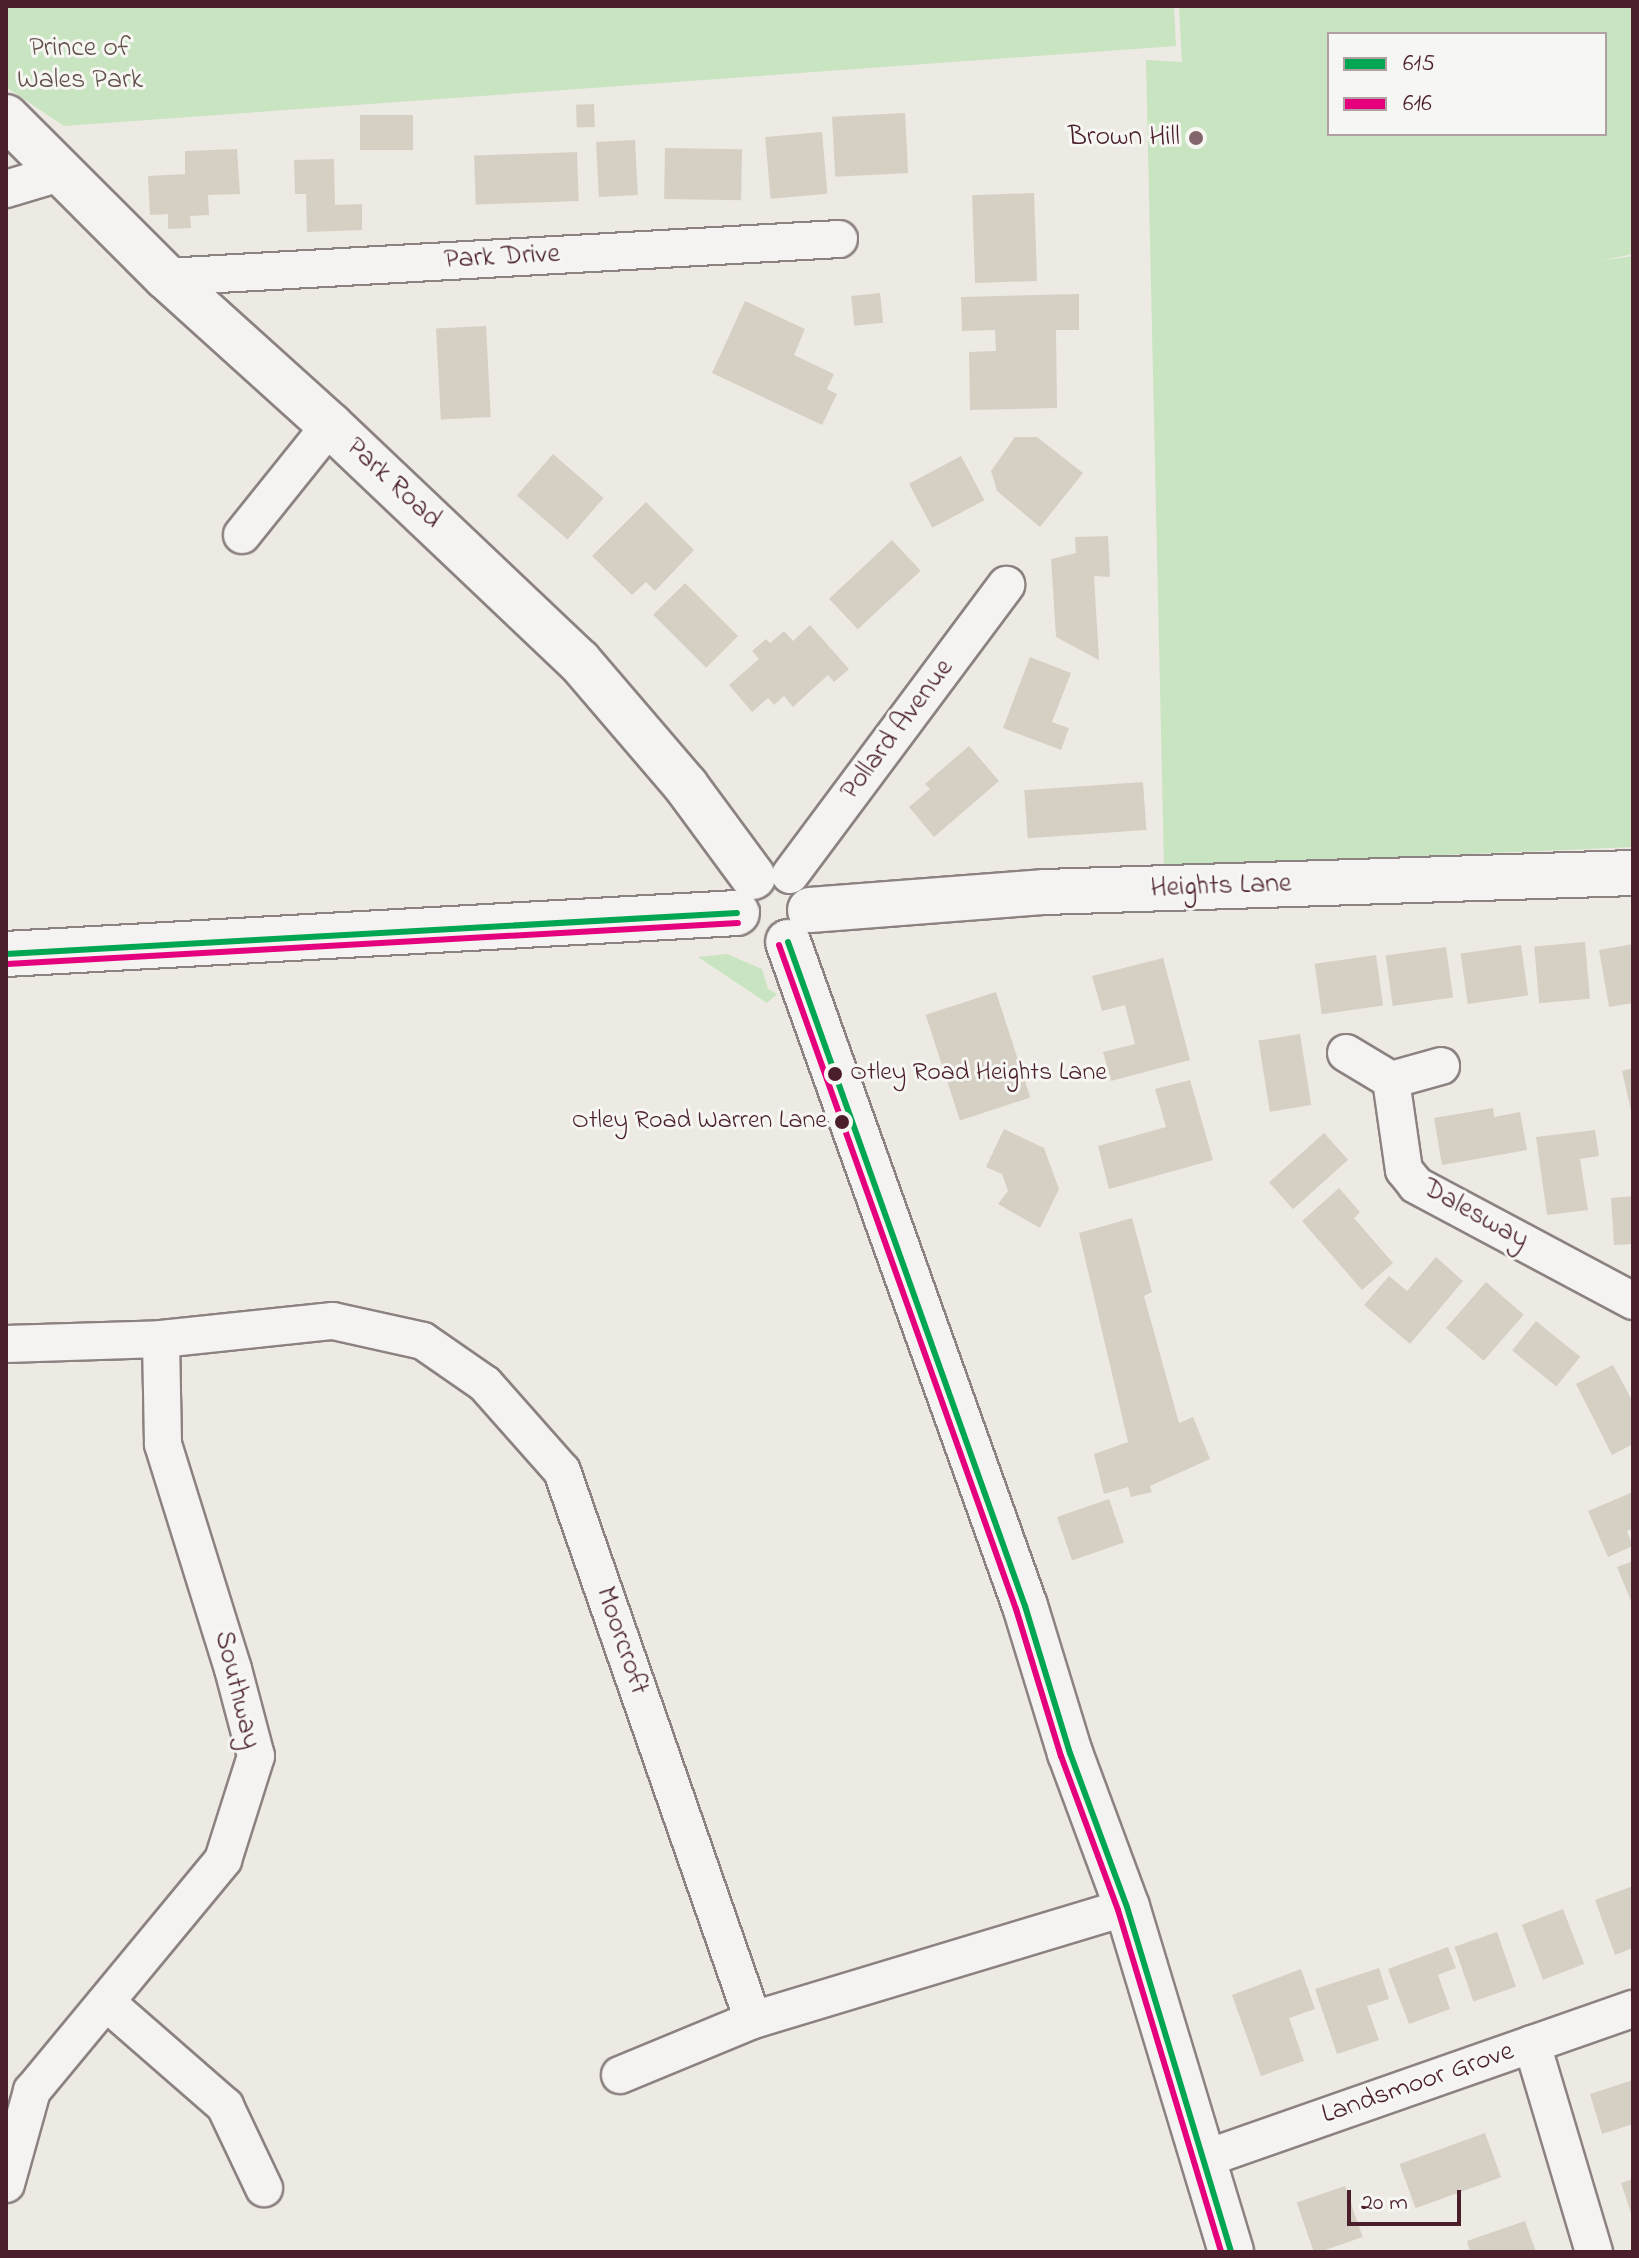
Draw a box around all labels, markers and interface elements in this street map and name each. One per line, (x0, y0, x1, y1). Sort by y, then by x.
park label: Prince of Wales Park (17, 32, 143, 98)
legend (1327, 32, 1607, 136)
text: 615 (1403, 47, 1435, 82)
text: 616 (1403, 87, 1432, 122)
place label: Brown Hill (1068, 121, 1180, 155)
marker: Brown Hill (1187, 129, 1205, 147)
street label: Park Drive (443, 238, 561, 278)
street label: Park Road (338, 431, 448, 537)
street label: Pollard Avenue (834, 653, 962, 807)
street label: Heights Lane (1150, 868, 1292, 906)
place label: Otley Road Heights Lane (850, 1058, 1107, 1090)
marker: Otley Road Heights Lane (827, 1066, 843, 1082)
place label: Otley Road Warren Lane (572, 1106, 827, 1138)
marker: Otley Road Warren Lane (834, 1114, 850, 1130)
street label: Dalesway (1416, 1172, 1534, 1258)
street label: Moorcroft (587, 1583, 655, 1699)
street label: Southway (205, 1628, 267, 1752)
street label: Landsmoor Grove (1318, 2035, 1518, 2133)
scale bar (1351, 2174, 1465, 2224)
text: 20 m (1361, 2186, 1408, 2221)

